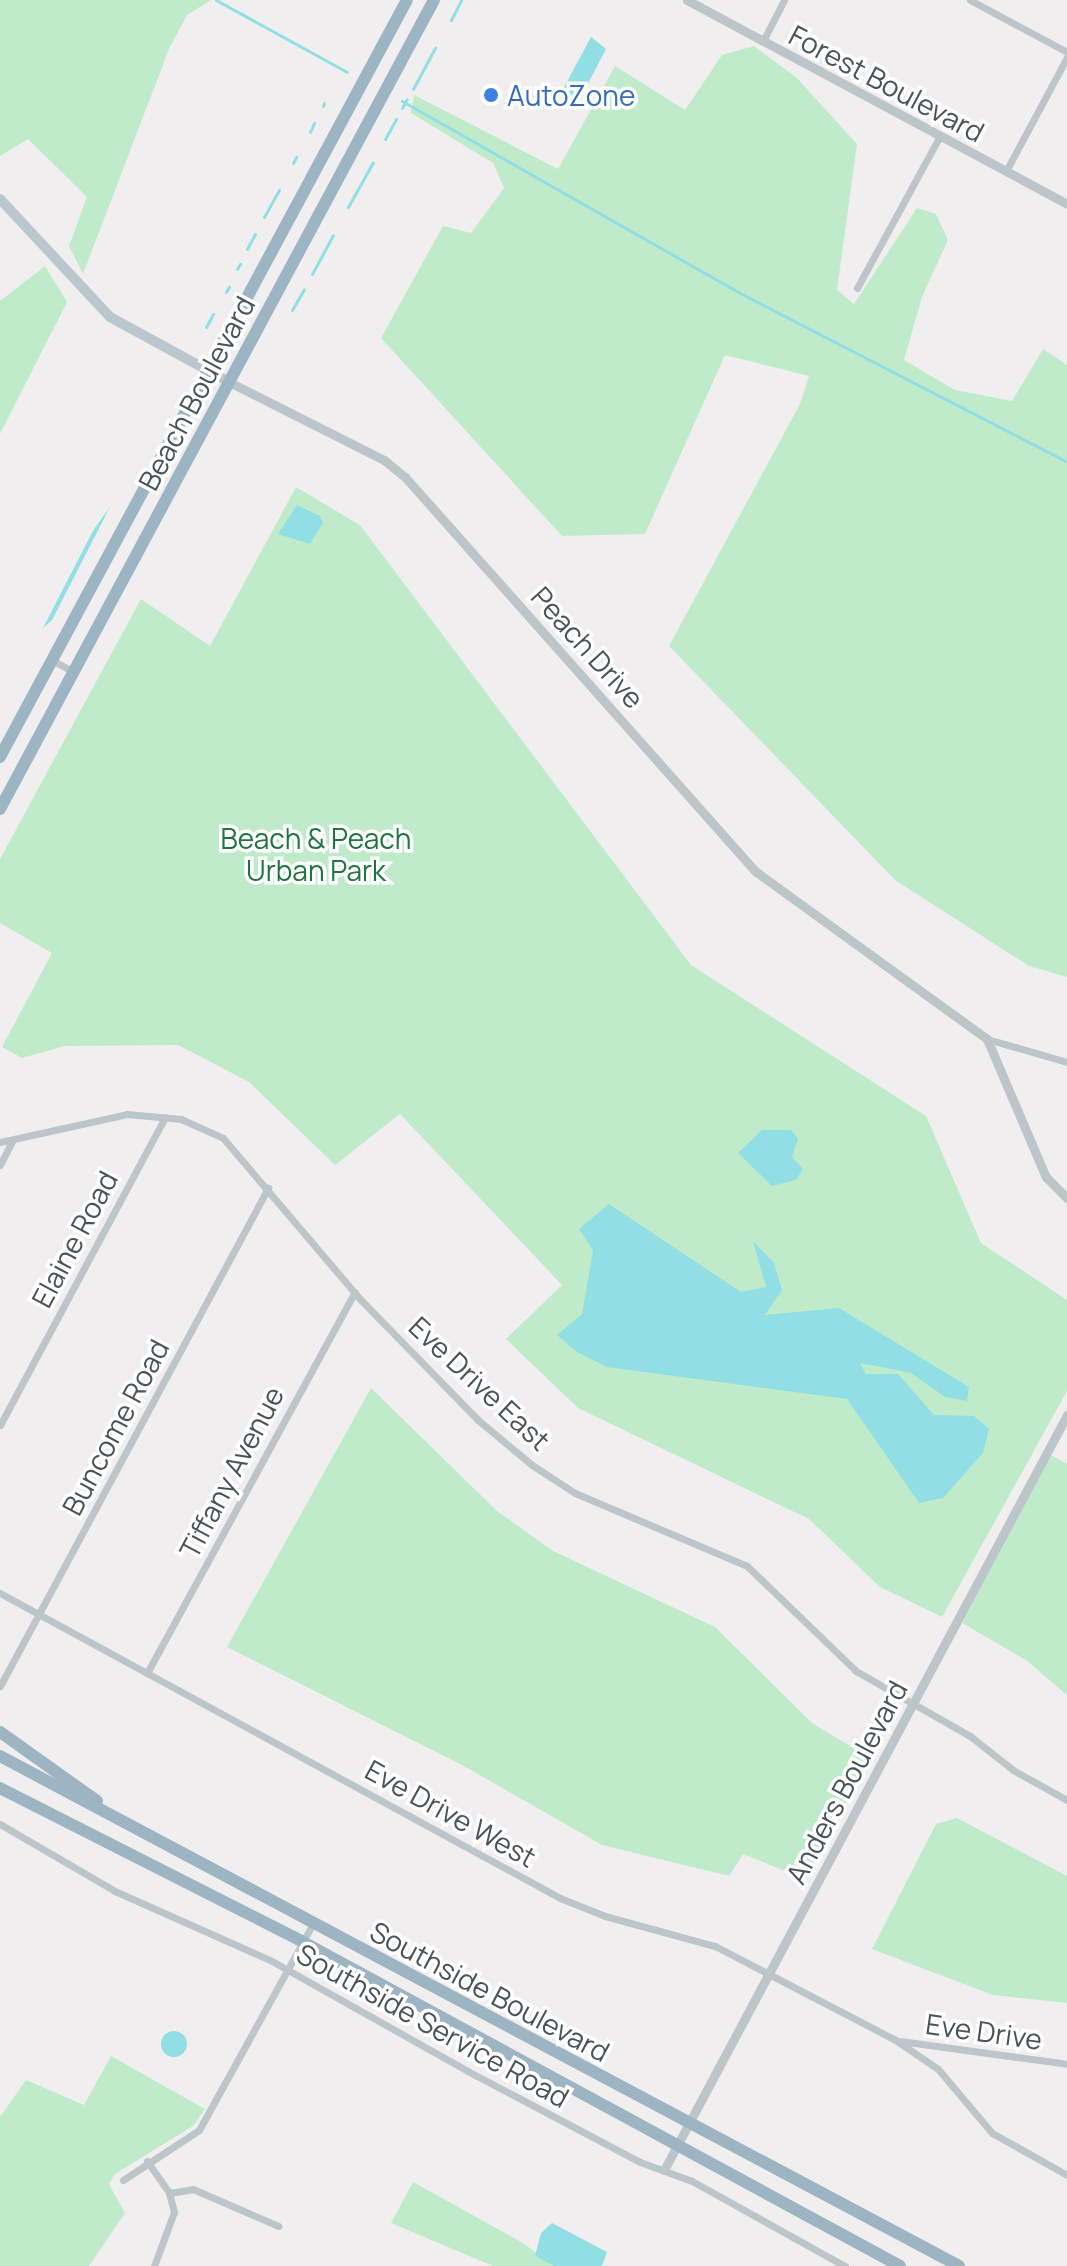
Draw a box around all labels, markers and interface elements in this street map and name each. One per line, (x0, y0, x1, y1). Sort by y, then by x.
street label: Forest Boulevard (784, 17, 990, 149)
place label: AutoZone (507, 78, 635, 112)
marker: AutoZone (482, 86, 500, 104)
street label: Beach Boulevard (131, 290, 261, 496)
street label: Peach Drive (525, 579, 651, 715)
park label: Beach & Peach Urban Park (221, 821, 411, 887)
street label: Elaine Road (24, 1165, 124, 1313)
street label: Eve Drive East (403, 1309, 557, 1457)
street label: Buncome Road (55, 1333, 175, 1521)
street label: Tiffany Avenue (172, 1381, 290, 1563)
street label: Anders Boulevard (778, 1675, 914, 1889)
street label: Eve Drive West (360, 1752, 542, 1874)
street label: Southside Boulevard (365, 1914, 615, 2068)
street label: Southside Service Road (291, 1936, 575, 2114)
street label: Eve Drive (924, 2006, 1044, 2056)

